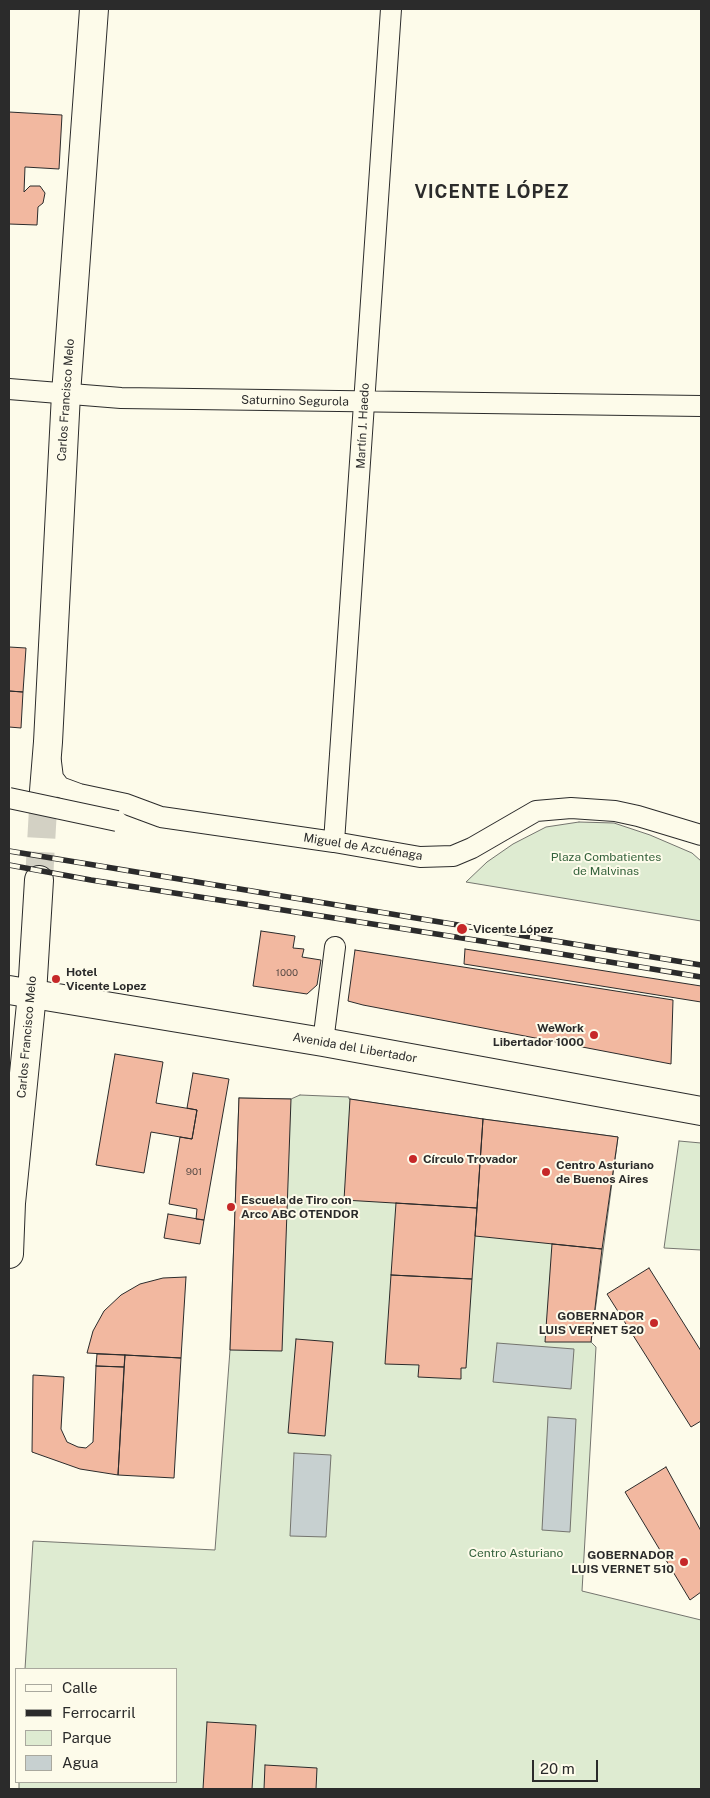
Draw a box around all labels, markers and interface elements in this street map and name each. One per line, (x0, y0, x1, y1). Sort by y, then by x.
district label: VICENTE LÓPEZ (413, 181, 571, 203)
street label: Carlos Francisco Melo (55, 338, 77, 462)
street label: Martín J. Haedo (354, 383, 372, 469)
street label: Saturnino Segurola (241, 393, 349, 409)
street label: Miguel de Azcuénaga (303, 830, 423, 864)
park label: Plaza Combatientes de Malvinas (551, 850, 661, 878)
marker: Vicente López (455, 922, 469, 936)
place label: Vicente López (473, 922, 553, 936)
place label: Hotel Vicente Lopez (66, 965, 146, 993)
house number: 1000 (276, 967, 298, 979)
marker: Hotel Vicente Lopez (50, 973, 62, 985)
street label: Carlos Francisco Melo (14, 975, 40, 1099)
place label: WeWork Libertador 1000 (493, 1021, 584, 1049)
marker: WeWork Libertador 1000 (588, 1029, 600, 1041)
street label: Avenida del Libertador (292, 1030, 418, 1066)
place label: Círculo Trovador (423, 1152, 517, 1166)
marker: Círculo Trovador (407, 1153, 419, 1165)
place label: Centro Asturiano de Buenos Aires (556, 1158, 654, 1186)
house number: 901 (186, 1166, 202, 1178)
marker: Centro Asturiano de Buenos Aires (540, 1166, 552, 1178)
place label: Escuela de Tiro con Arco ABC OTENDOR (241, 1193, 359, 1221)
marker: Escuela de Tiro con Arco ABC OTENDOR (225, 1201, 237, 1213)
place label: GOBERNADOR LUIS VERNET 520 (539, 1309, 644, 1337)
marker: GOBERNADOR LUIS VERNET 520 (648, 1317, 660, 1329)
park label: Centro Asturiano (469, 1546, 563, 1560)
place label: GOBERNADOR LUIS VERNET 510 (571, 1548, 674, 1576)
marker: GOBERNADOR LUIS VERNET 510 (678, 1556, 690, 1568)
legend (15, 1668, 178, 1783)
text: Calle (62, 1679, 98, 1696)
text: Ferrocarril (62, 1704, 136, 1721)
text: Parque (62, 1729, 112, 1746)
scale bar (535, 1750, 601, 1782)
text: Agua (62, 1754, 99, 1771)
text: 20 m (540, 1760, 575, 1777)

